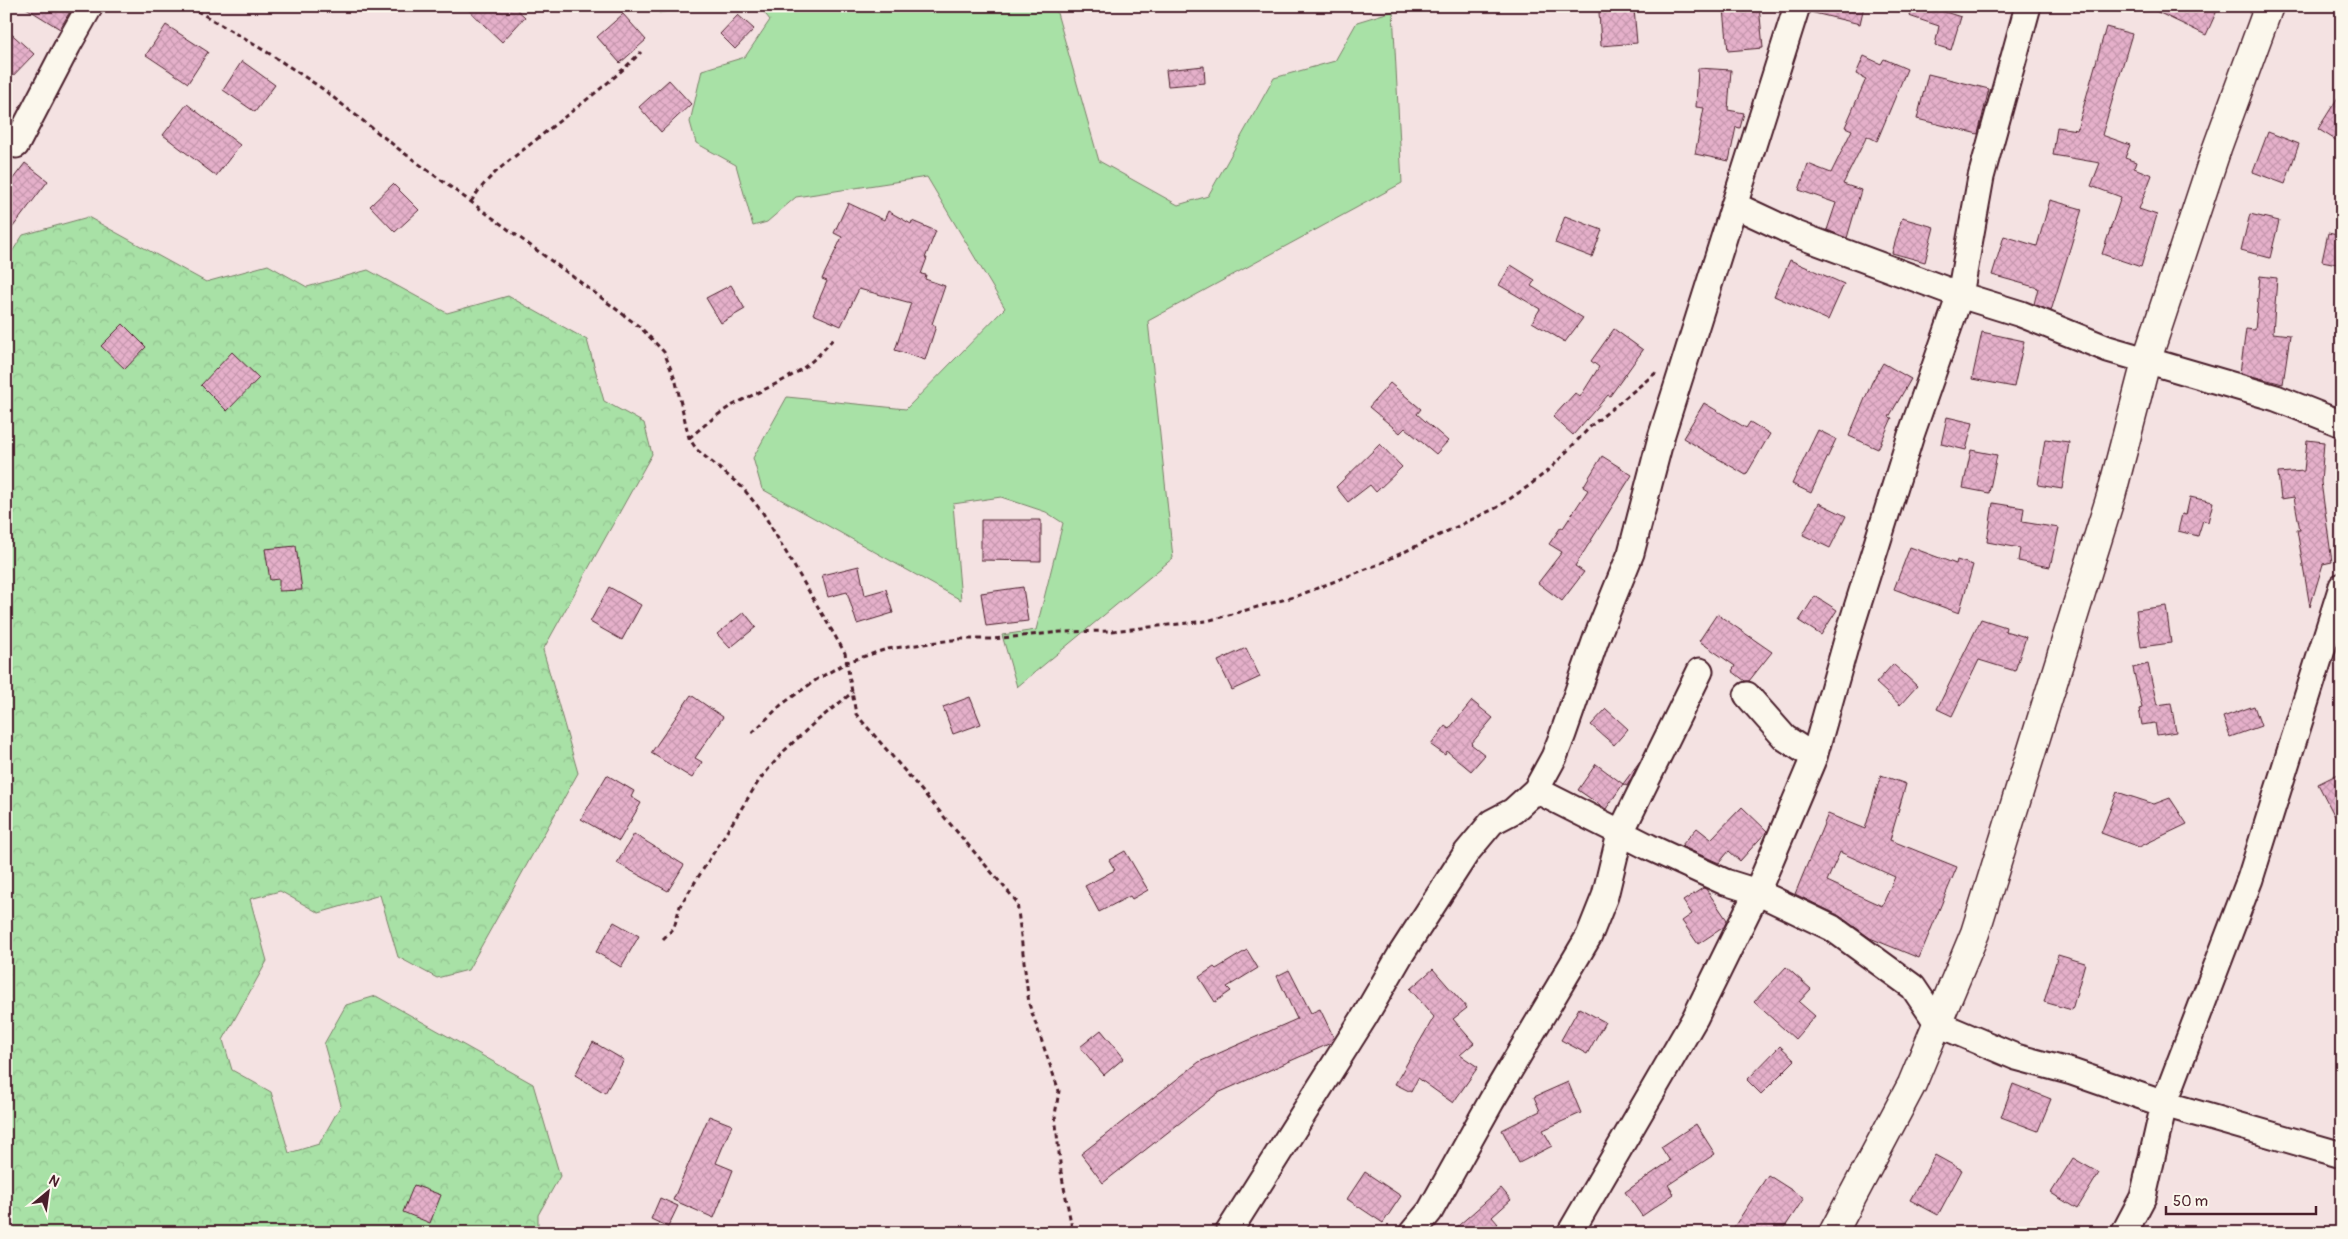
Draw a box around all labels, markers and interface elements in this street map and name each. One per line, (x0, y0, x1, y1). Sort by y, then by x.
north arrow (22, 1166, 72, 1216)
text: N (46, 1171, 62, 1191)
scale bar (2166, 1184, 2316, 1216)
text: 50 m (2173, 1192, 2208, 1211)

